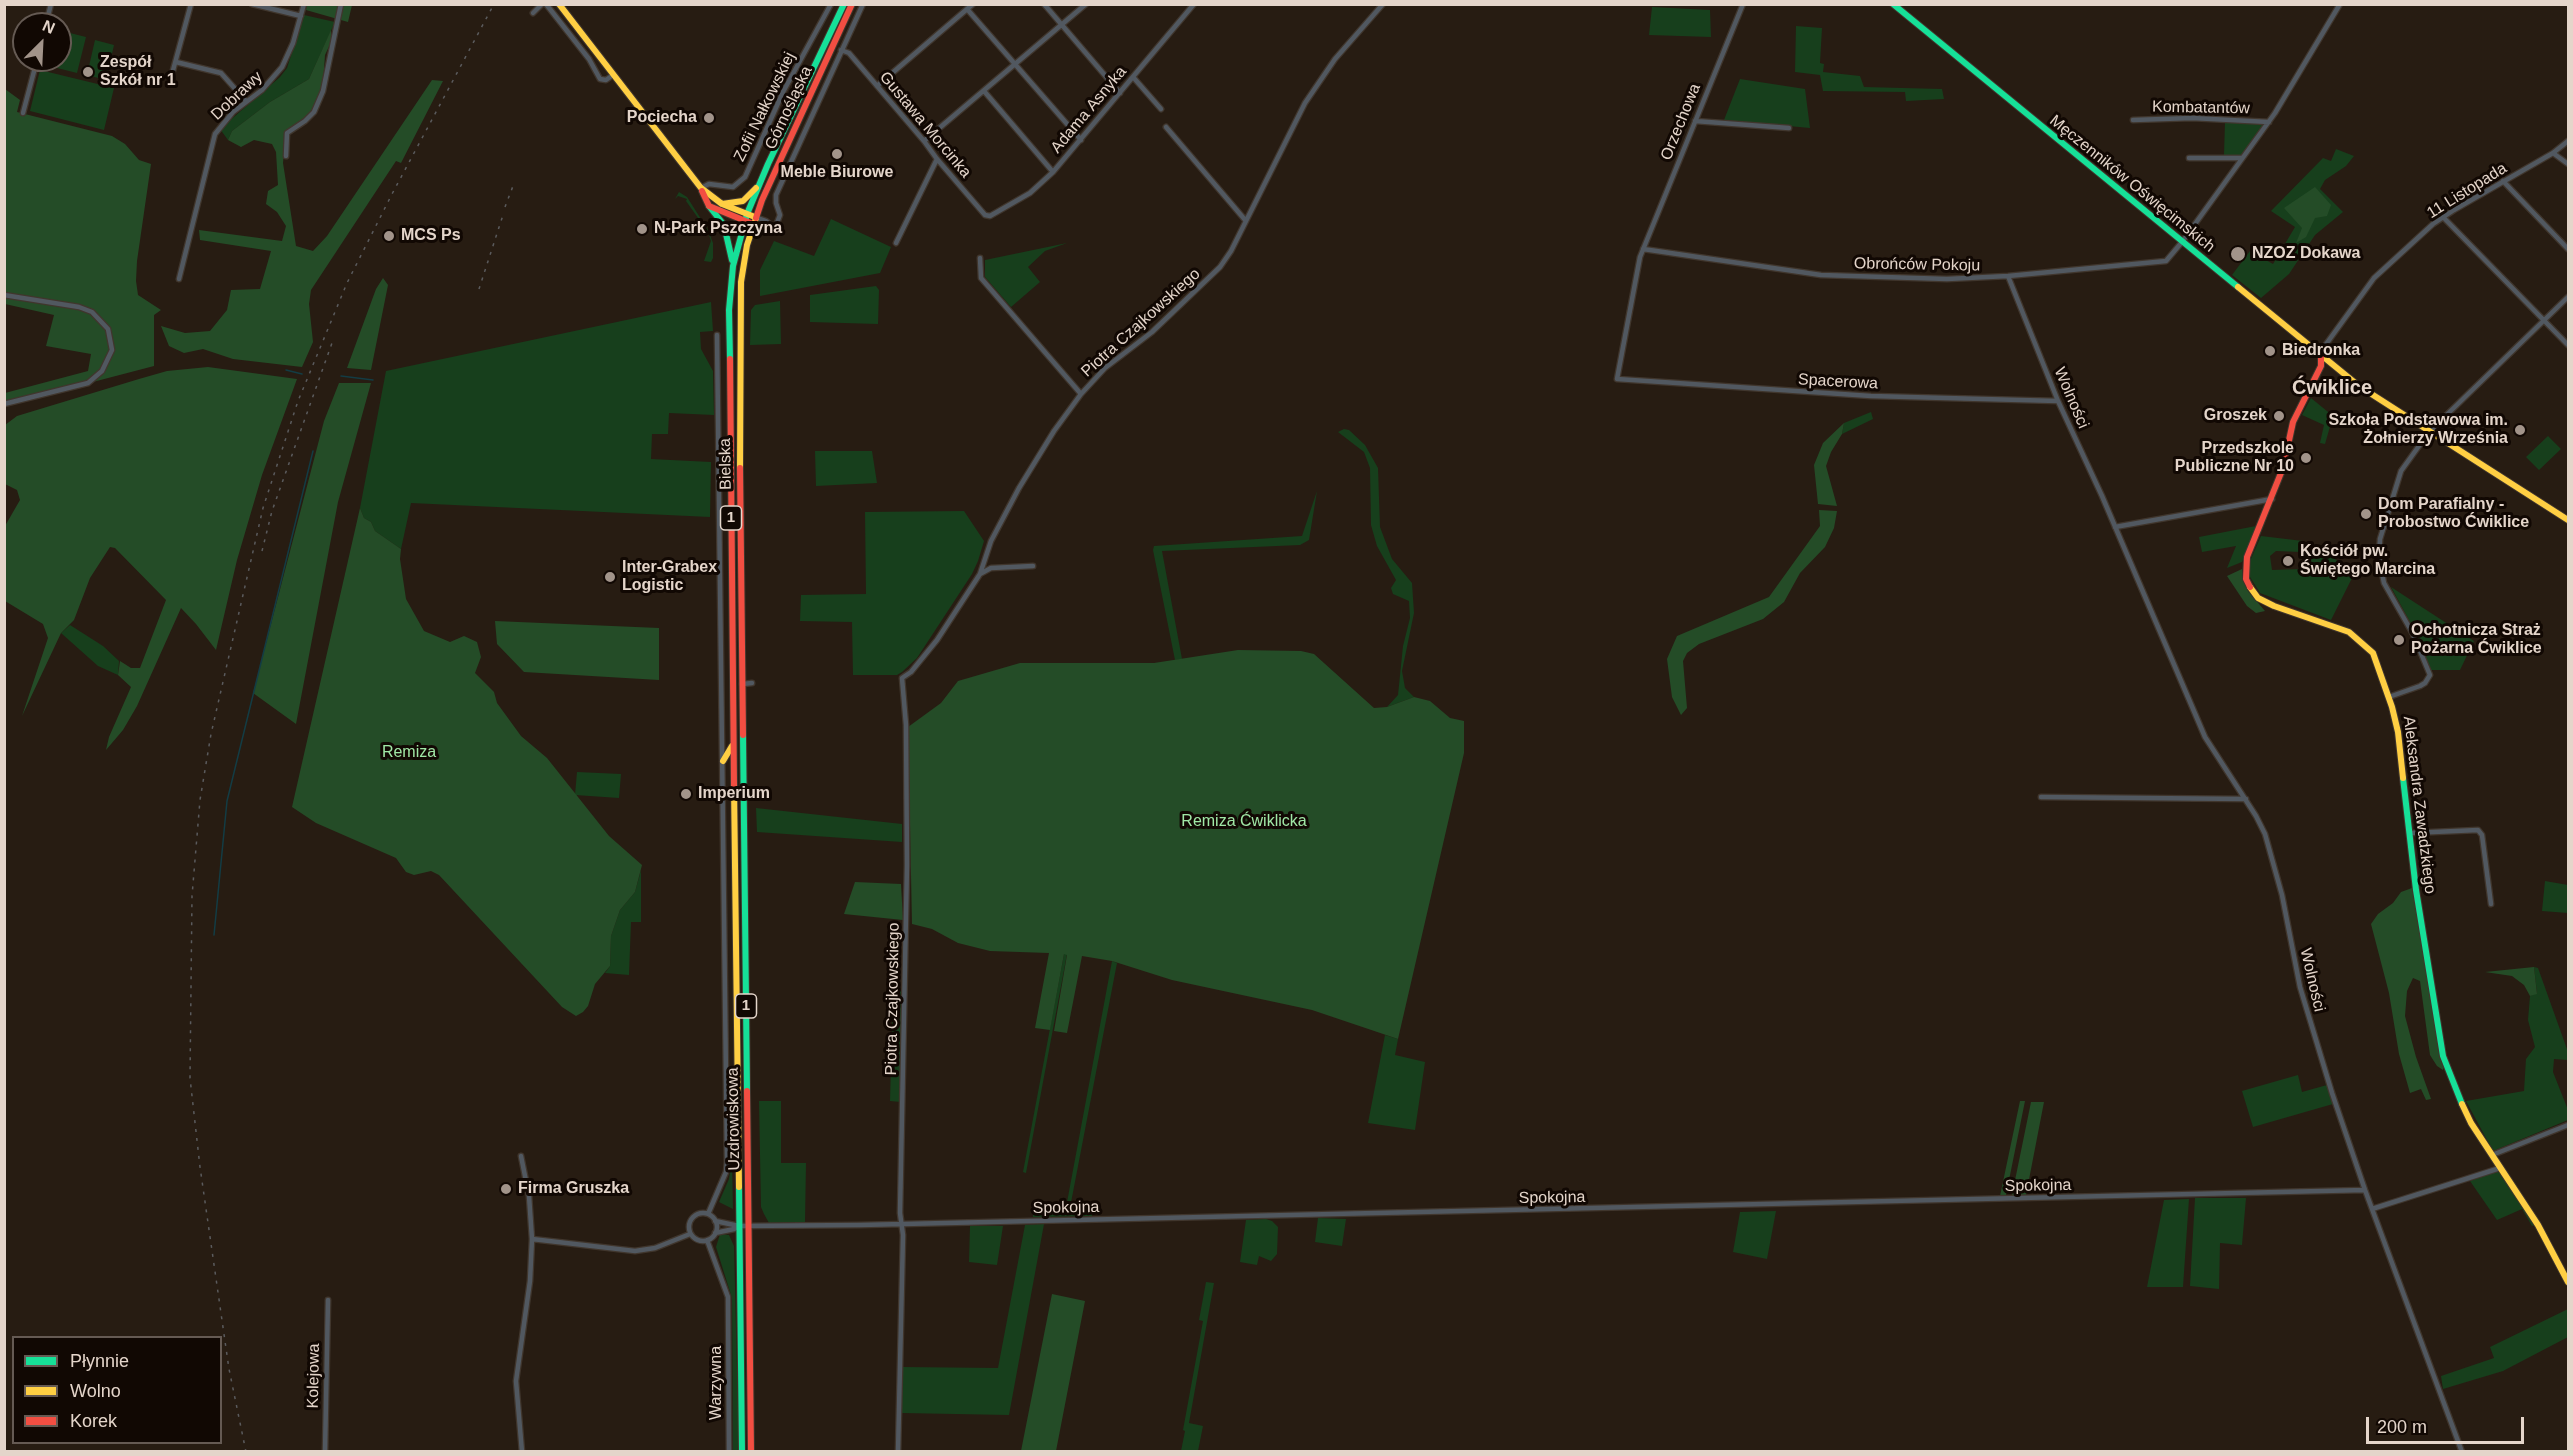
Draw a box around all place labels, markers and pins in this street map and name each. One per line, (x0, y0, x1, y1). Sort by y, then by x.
place label: Zespół Szkół nr 1 (100, 53, 176, 91)
marker: Zespół Szkół nr 1 (81, 65, 95, 79)
place label: Pociecha (627, 108, 697, 128)
marker: Pociecha (702, 111, 716, 125)
marker: Meble Biurowe (830, 147, 844, 161)
place label: Meble Biurowe (781, 163, 893, 183)
place label: N-Park Pszczyna (654, 219, 782, 239)
marker: N-Park Pszczyna (635, 222, 649, 236)
place label: MCS Ps (401, 226, 461, 246)
marker: MCS Ps (382, 229, 396, 243)
place label: NZOZ Dokawa (2252, 244, 2360, 264)
marker: NZOZ Dokawa (2229, 245, 2247, 263)
place label: Biedronka (2282, 341, 2360, 361)
marker: Biedronka (2263, 344, 2277, 358)
place label: Groszek (2204, 406, 2267, 426)
marker: Groszek (2272, 409, 2286, 423)
place label: Szkoła Podstawowa im. Żołnierzy Września (2328, 411, 2508, 449)
marker: Szkoła Podstawowa im. Żołnierzy Września (2513, 423, 2527, 437)
place label: Przedszkole Publiczne Nr 10 (2175, 439, 2294, 477)
marker: Przedszkole Publiczne Nr 10 (2299, 451, 2313, 465)
place label: Dom Parafialny - Probostwo Ćwiklice (2378, 495, 2529, 533)
marker: Dom Parafialny - Probostwo Ćwiklice (2359, 507, 2373, 521)
place label: Kościół pw. Świętego Marcina (2300, 542, 2435, 580)
marker: Kościół pw. Świętego Marcina (2281, 554, 2295, 568)
place label: Inter-Grabex Logistic (622, 558, 717, 596)
marker: Inter-Grabex Logistic (603, 570, 617, 584)
place label: Ochotnicza Straż Pożarna Ćwiklice (2411, 621, 2542, 659)
marker: Ochotnicza Straż Pożarna Ćwiklice (2392, 633, 2406, 647)
place label: Imperium (698, 784, 770, 804)
marker: Imperium (679, 787, 693, 801)
place label: Firma Gruszka (518, 1179, 629, 1199)
marker: Firma Gruszka (499, 1182, 513, 1196)

